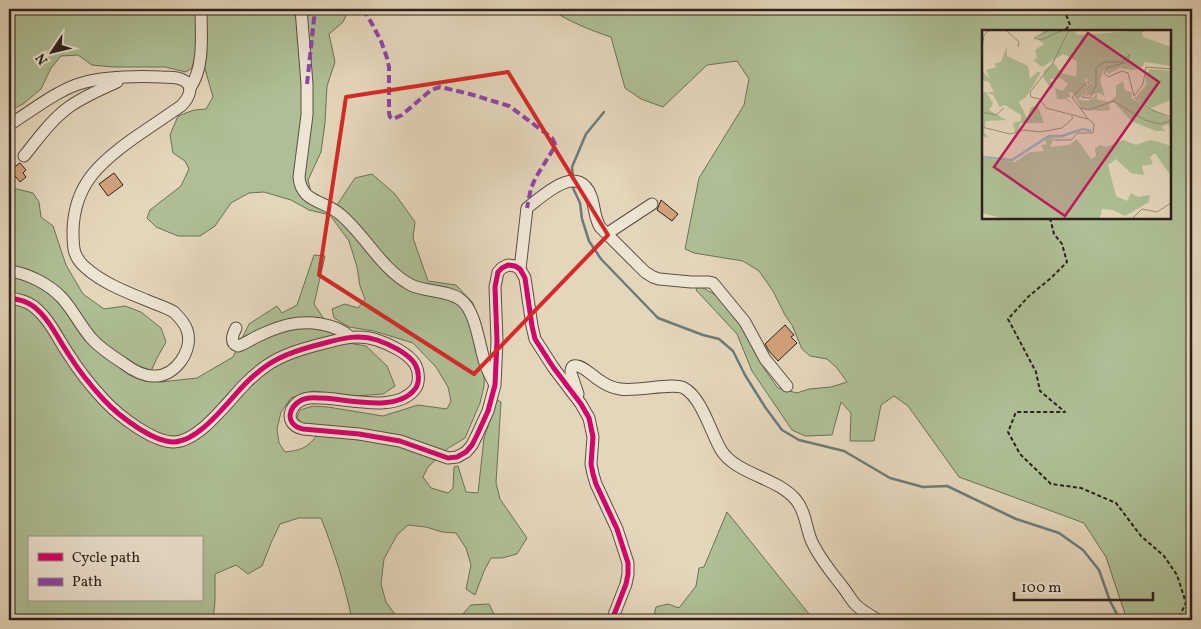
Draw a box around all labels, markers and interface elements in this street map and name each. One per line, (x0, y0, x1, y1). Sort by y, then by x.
north arrow (28, 28, 78, 78)
inset map (982, 30, 1171, 219)
text: N (32, 49, 53, 68)
legend (28, 536, 202, 602)
text: Cycle path (72, 548, 140, 569)
scale bar (1014, 569, 1152, 601)
text: Path (72, 572, 102, 593)
text: 100 m (1021, 578, 1061, 599)

